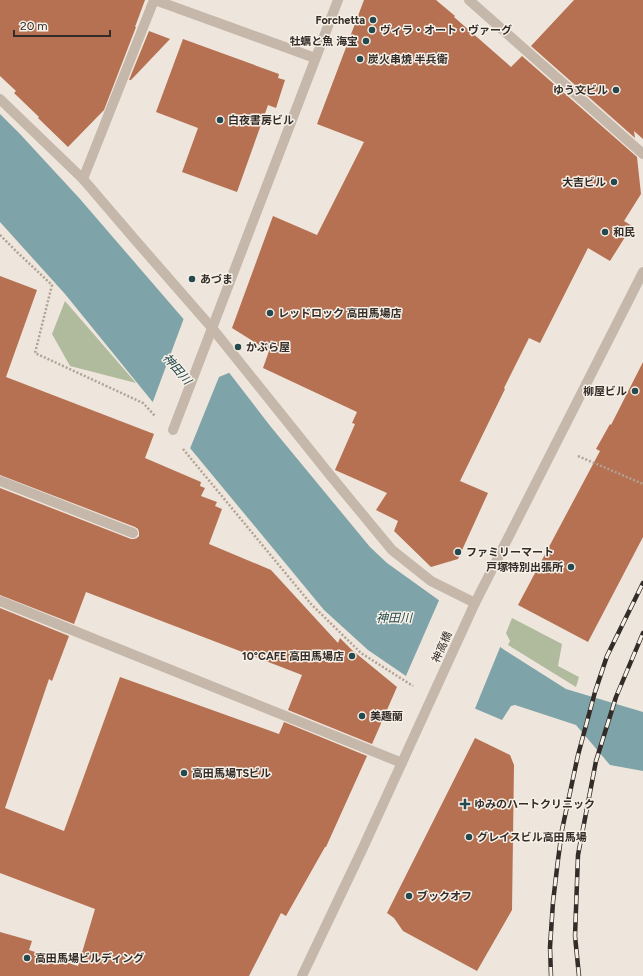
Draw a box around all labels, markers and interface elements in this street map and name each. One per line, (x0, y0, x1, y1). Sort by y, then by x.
scale bar (14, 12, 110, 38)
place label: Forchetta (315, 14, 365, 27)
marker: Forchetta (368, 15, 378, 25)
text: 20 m (20, 19, 48, 33)
place label: ヴィラ・オート・ヴァーグ (380, 24, 512, 37)
marker: ヴィラ・オート・ヴァーグ (367, 25, 377, 35)
place label: 牡蠣と魚 海宝 (289, 35, 358, 48)
marker: 牡蠣と魚 海宝 (361, 36, 371, 46)
place label: 炭火串焼 半兵衛 (368, 53, 448, 66)
marker: 炭火串焼 半兵衛 (355, 54, 365, 64)
place label: ゆう文ビル (553, 84, 608, 97)
marker: ゆう文ビル (611, 85, 621, 95)
place label: 白夜書房ビル (228, 114, 294, 127)
marker: 白夜書房ビル (215, 115, 225, 125)
place label: 大吉ビル (562, 176, 606, 189)
marker: 大吉ビル (609, 177, 619, 187)
place label: 和民 (613, 226, 635, 239)
marker: 和民 (600, 227, 610, 237)
place label: あづま (200, 273, 233, 286)
marker: あづま (187, 274, 197, 284)
place label: レッドロック 高田馬場店 (278, 307, 402, 320)
marker: レッドロック 高田馬場店 (265, 308, 275, 318)
place label: かぶら屋 (246, 341, 290, 354)
marker: かぶら屋 (233, 342, 243, 352)
water label: 神田川 (160, 351, 195, 389)
place label: 柳屋ビル (583, 385, 627, 398)
marker: 柳屋ビル (630, 386, 640, 396)
place label: ファミリーマート (466, 546, 554, 559)
marker: ファミリーマート (453, 547, 463, 557)
place label: 戸塚特別出張所 (486, 561, 563, 574)
marker: 戸塚特別出張所 (566, 562, 576, 572)
water label: 神田川 (376, 611, 414, 625)
street label: 神高橋 (429, 629, 455, 665)
place label: 10°CAFE 高田馬場店 (242, 650, 344, 663)
marker: 10°CAFE 高田馬場店 (347, 651, 357, 661)
place label: 美趣蘭 (370, 710, 403, 723)
marker: 美趣蘭 (357, 711, 367, 721)
place label: 高田馬場TSビル (192, 767, 271, 780)
marker: 高田馬場TSビル (179, 768, 189, 778)
marker: ゆみのハートクリニック (459, 798, 471, 810)
place label: ゆみのハートクリニック (474, 798, 595, 811)
place label: グレイスビル高田馬場 (477, 831, 587, 844)
marker: グレイスビル高田馬場 (464, 832, 474, 842)
place label: ブックオフ (417, 890, 472, 903)
marker: ブックオフ (404, 891, 414, 901)
place label: 高田馬場ビルディング (35, 952, 144, 965)
marker: 高田馬場ビルディング (22, 953, 32, 963)

